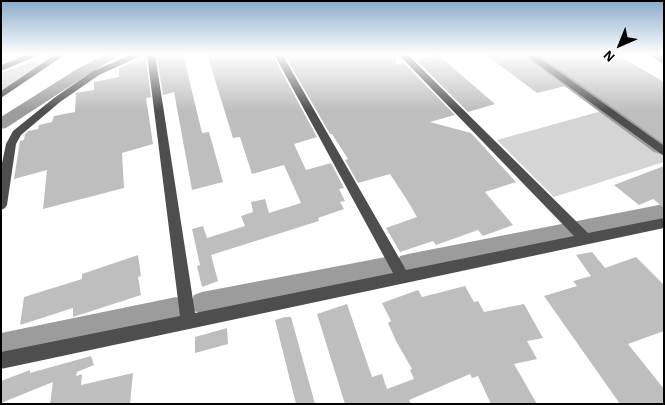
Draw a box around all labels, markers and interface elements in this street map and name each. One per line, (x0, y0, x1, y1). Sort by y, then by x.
north arrow (595, 20, 645, 70)
text: N (601, 47, 618, 64)

